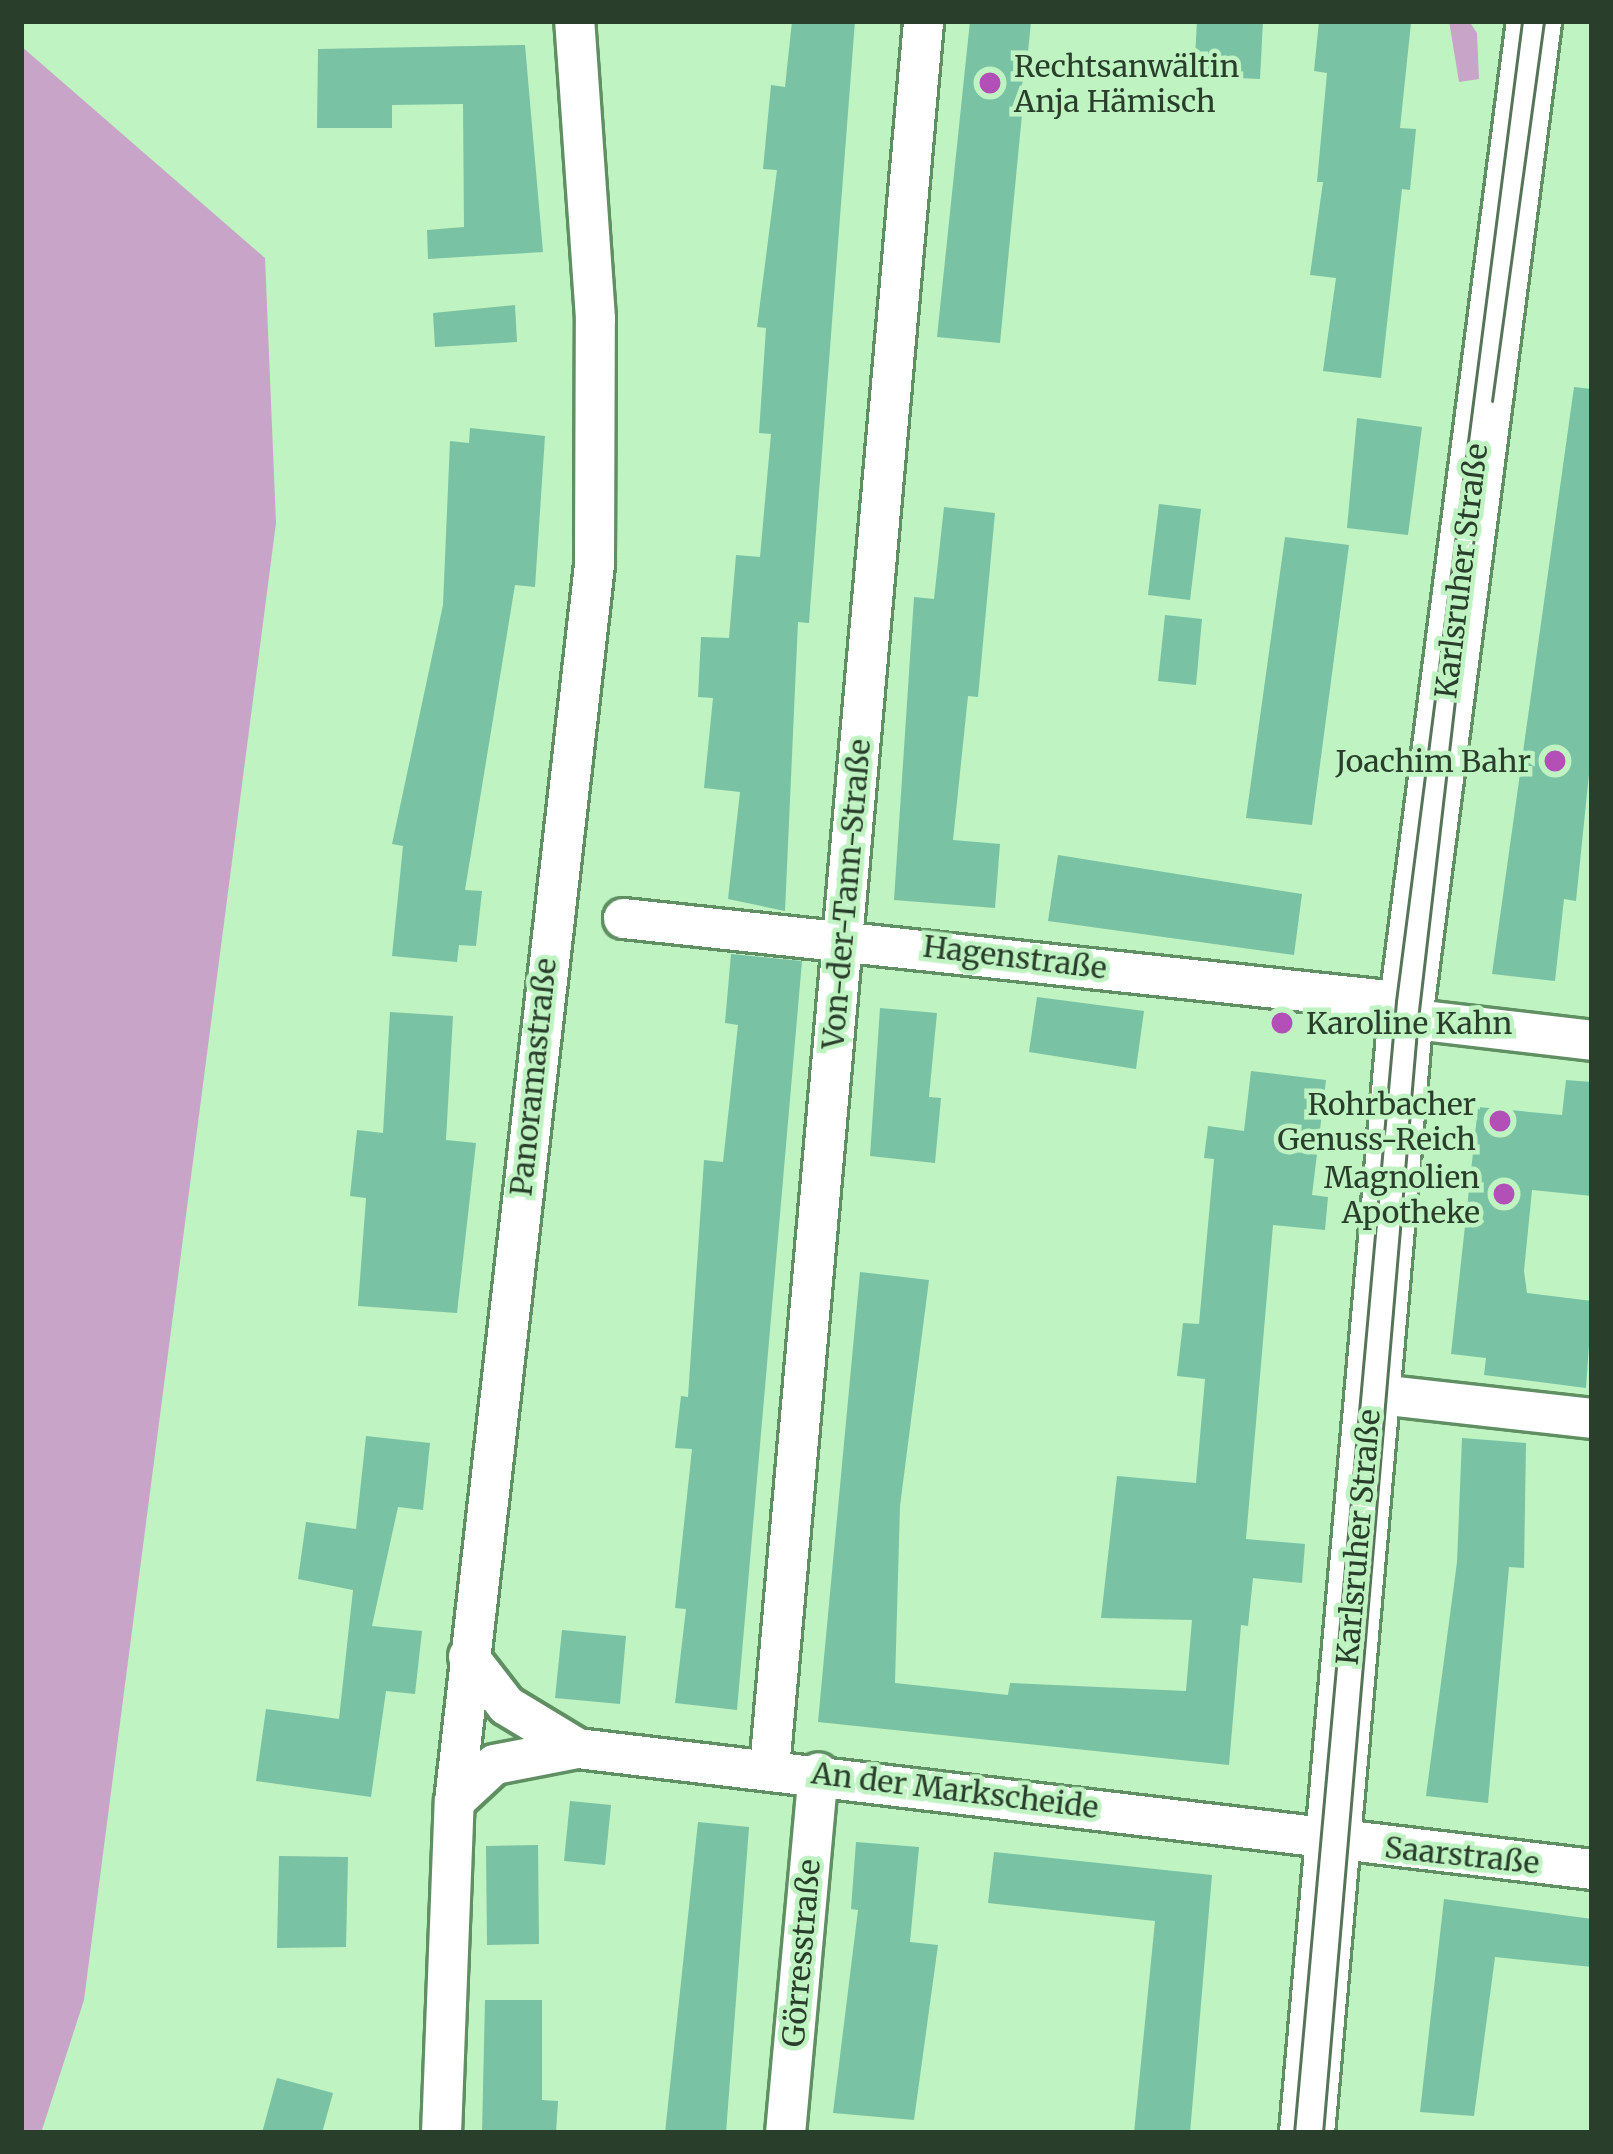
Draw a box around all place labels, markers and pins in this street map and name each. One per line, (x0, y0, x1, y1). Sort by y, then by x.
place label: Rechtsanwältin Anja Hämisch (1014, 48, 1239, 118)
marker: Rechtsanwältin Anja Hämisch (977, 70, 1003, 96)
place label: Joachim Bahr (1335, 743, 1531, 779)
marker: Joachim Bahr (1542, 748, 1568, 774)
place label: Karoline Kahn (1306, 1005, 1512, 1041)
marker: Karoline Kahn (1269, 1010, 1295, 1036)
place label: Rohrbacher Genuss-Reich (1278, 1086, 1476, 1156)
marker: Rohrbacher Genuss-Reich (1487, 1108, 1513, 1134)
place label: Magnolien Apotheke (1324, 1159, 1480, 1230)
marker: Magnolien Apotheke (1491, 1181, 1517, 1207)

